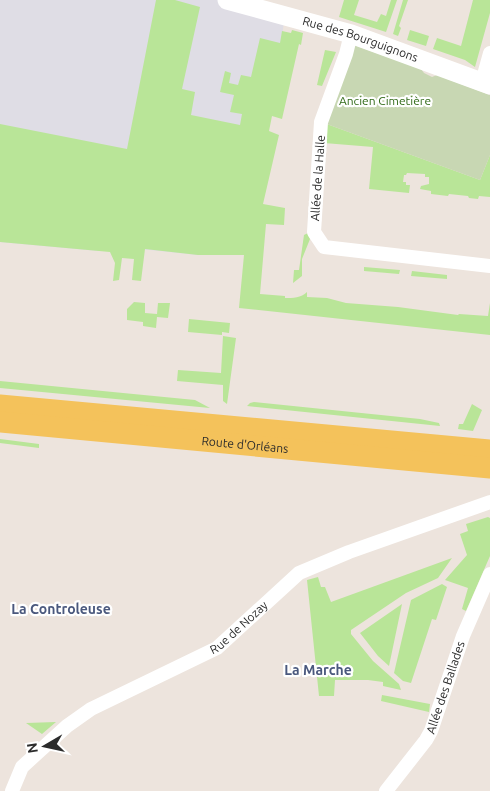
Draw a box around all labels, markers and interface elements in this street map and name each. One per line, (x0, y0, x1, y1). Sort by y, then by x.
street label: Rue des Bourguignons (301, 14, 420, 64)
park label: Ancien Cimetière (339, 94, 431, 107)
street label: Allée de la Halle (308, 135, 327, 221)
street label: Route d'Orléans (201, 434, 289, 455)
street label: Rue de Nozay (208, 598, 270, 656)
district label: La Controleuse (11, 601, 111, 617)
street label: Allée des Ballades (424, 639, 467, 735)
district label: La Marche (284, 662, 352, 678)
north arrow (20, 721, 70, 771)
text: N (23, 742, 41, 754)

